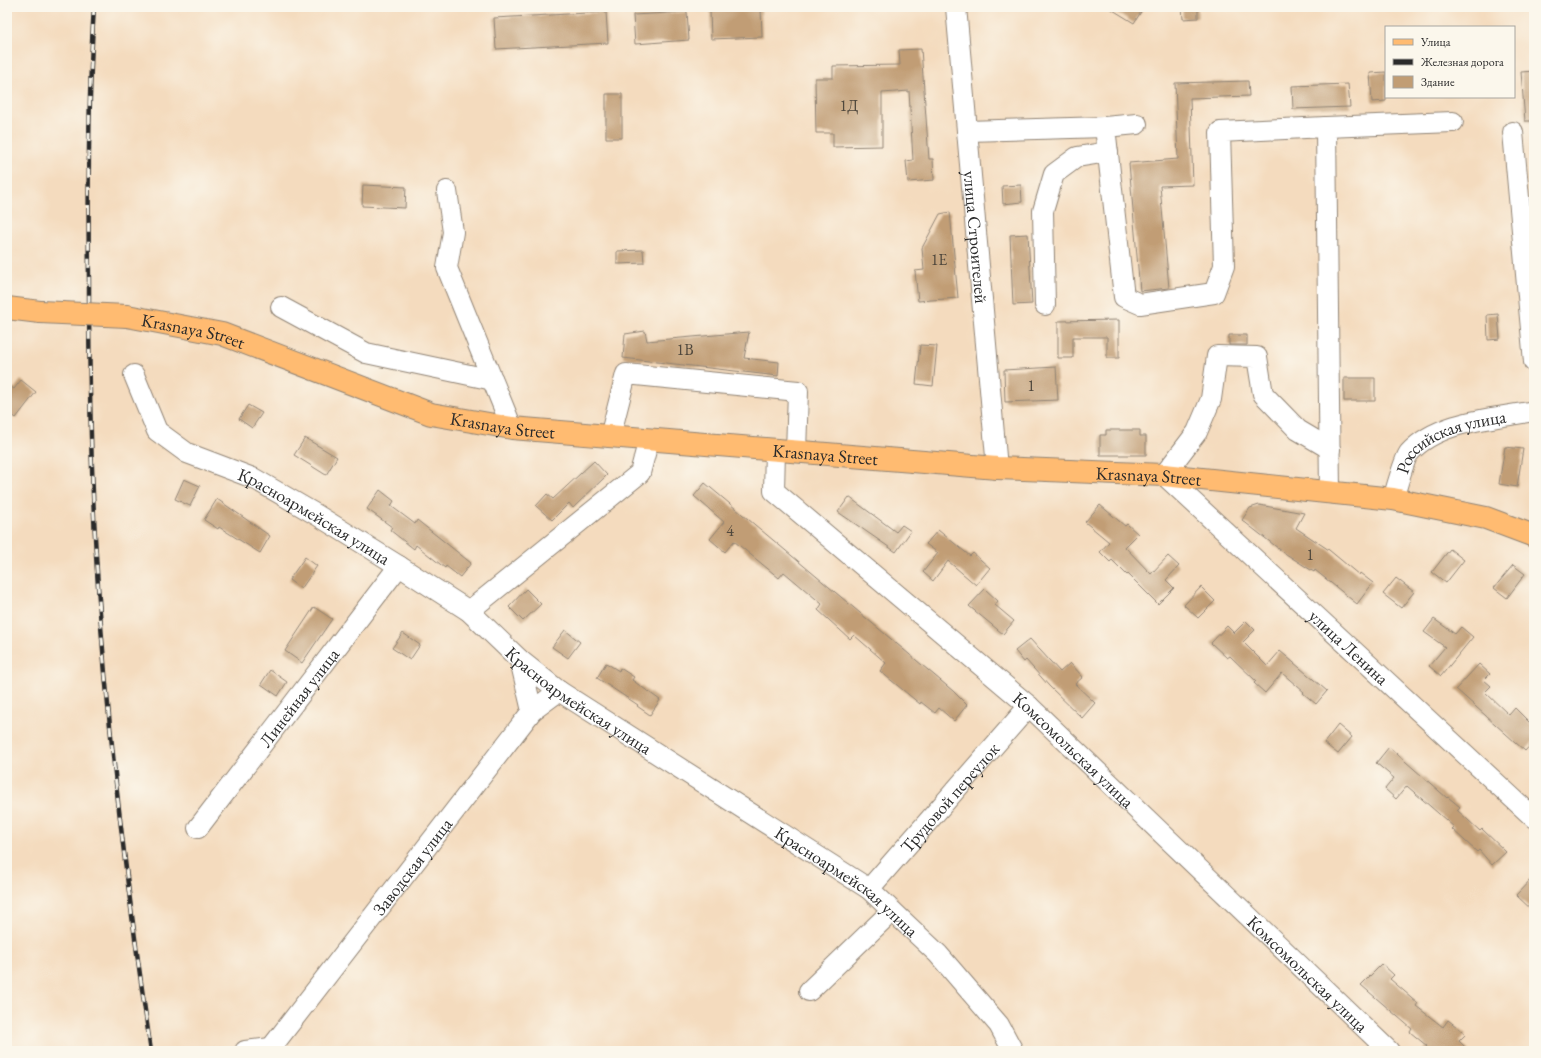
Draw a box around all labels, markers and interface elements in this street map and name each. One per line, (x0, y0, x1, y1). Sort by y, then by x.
legend (1385, 26, 1515, 98)
text: Улица (1420, 34, 1451, 50)
text: Железная дорога (1420, 54, 1504, 70)
text: Здание (1421, 74, 1455, 90)
house number: 1Д (840, 95, 858, 116)
street label: улица Строителей (959, 170, 994, 305)
house number: 1Е (931, 249, 947, 270)
street label: Krasnaya Street (140, 308, 249, 354)
house number: 1В (676, 339, 694, 360)
house number: 1 (1027, 375, 1035, 396)
street label: Российская улица (1390, 404, 1508, 476)
street label: Krasnaya Street (448, 406, 556, 443)
street label: Krasnaya Street (772, 438, 879, 470)
street label: Krasnaya Street (1095, 461, 1203, 490)
street label: Красноармейская улица (235, 462, 396, 570)
house number: 4 (726, 520, 734, 541)
house number: 1 (1306, 544, 1314, 565)
street label: улица Ленина (1304, 604, 1395, 690)
street label: Красноармейская улица (501, 641, 657, 759)
street label: Линейная улица (253, 642, 344, 751)
street label: Комсомольская улица (1008, 686, 1140, 813)
street label: Трудовой переулок (895, 737, 1004, 857)
street label: Заводская улица (367, 812, 457, 919)
street label: Красноармейская улица (771, 821, 924, 942)
street label: Комсомольская улица (1243, 910, 1374, 1037)

